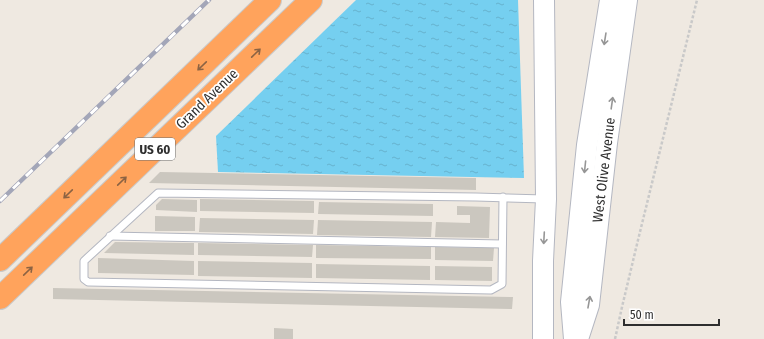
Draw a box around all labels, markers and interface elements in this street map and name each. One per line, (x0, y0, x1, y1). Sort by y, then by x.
one-way arrow (600, 32, 608, 45)
one-way arrow (251, 48, 261, 57)
one-way arrow (197, 61, 207, 70)
street label: Grand Avenue (172, 65, 242, 133)
one-way arrow (609, 97, 616, 110)
street label: West Olive Avenue (589, 116, 619, 223)
road number: US 60 (135, 138, 175, 160)
one-way arrow (581, 160, 589, 173)
one-way arrow (117, 176, 127, 186)
one-way arrow (62, 190, 73, 199)
one-way arrow (541, 231, 548, 244)
one-way arrow (23, 267, 33, 276)
one-way arrow (585, 296, 593, 309)
scale bar (624, 301, 719, 327)
text: 50 m (630, 308, 654, 322)

